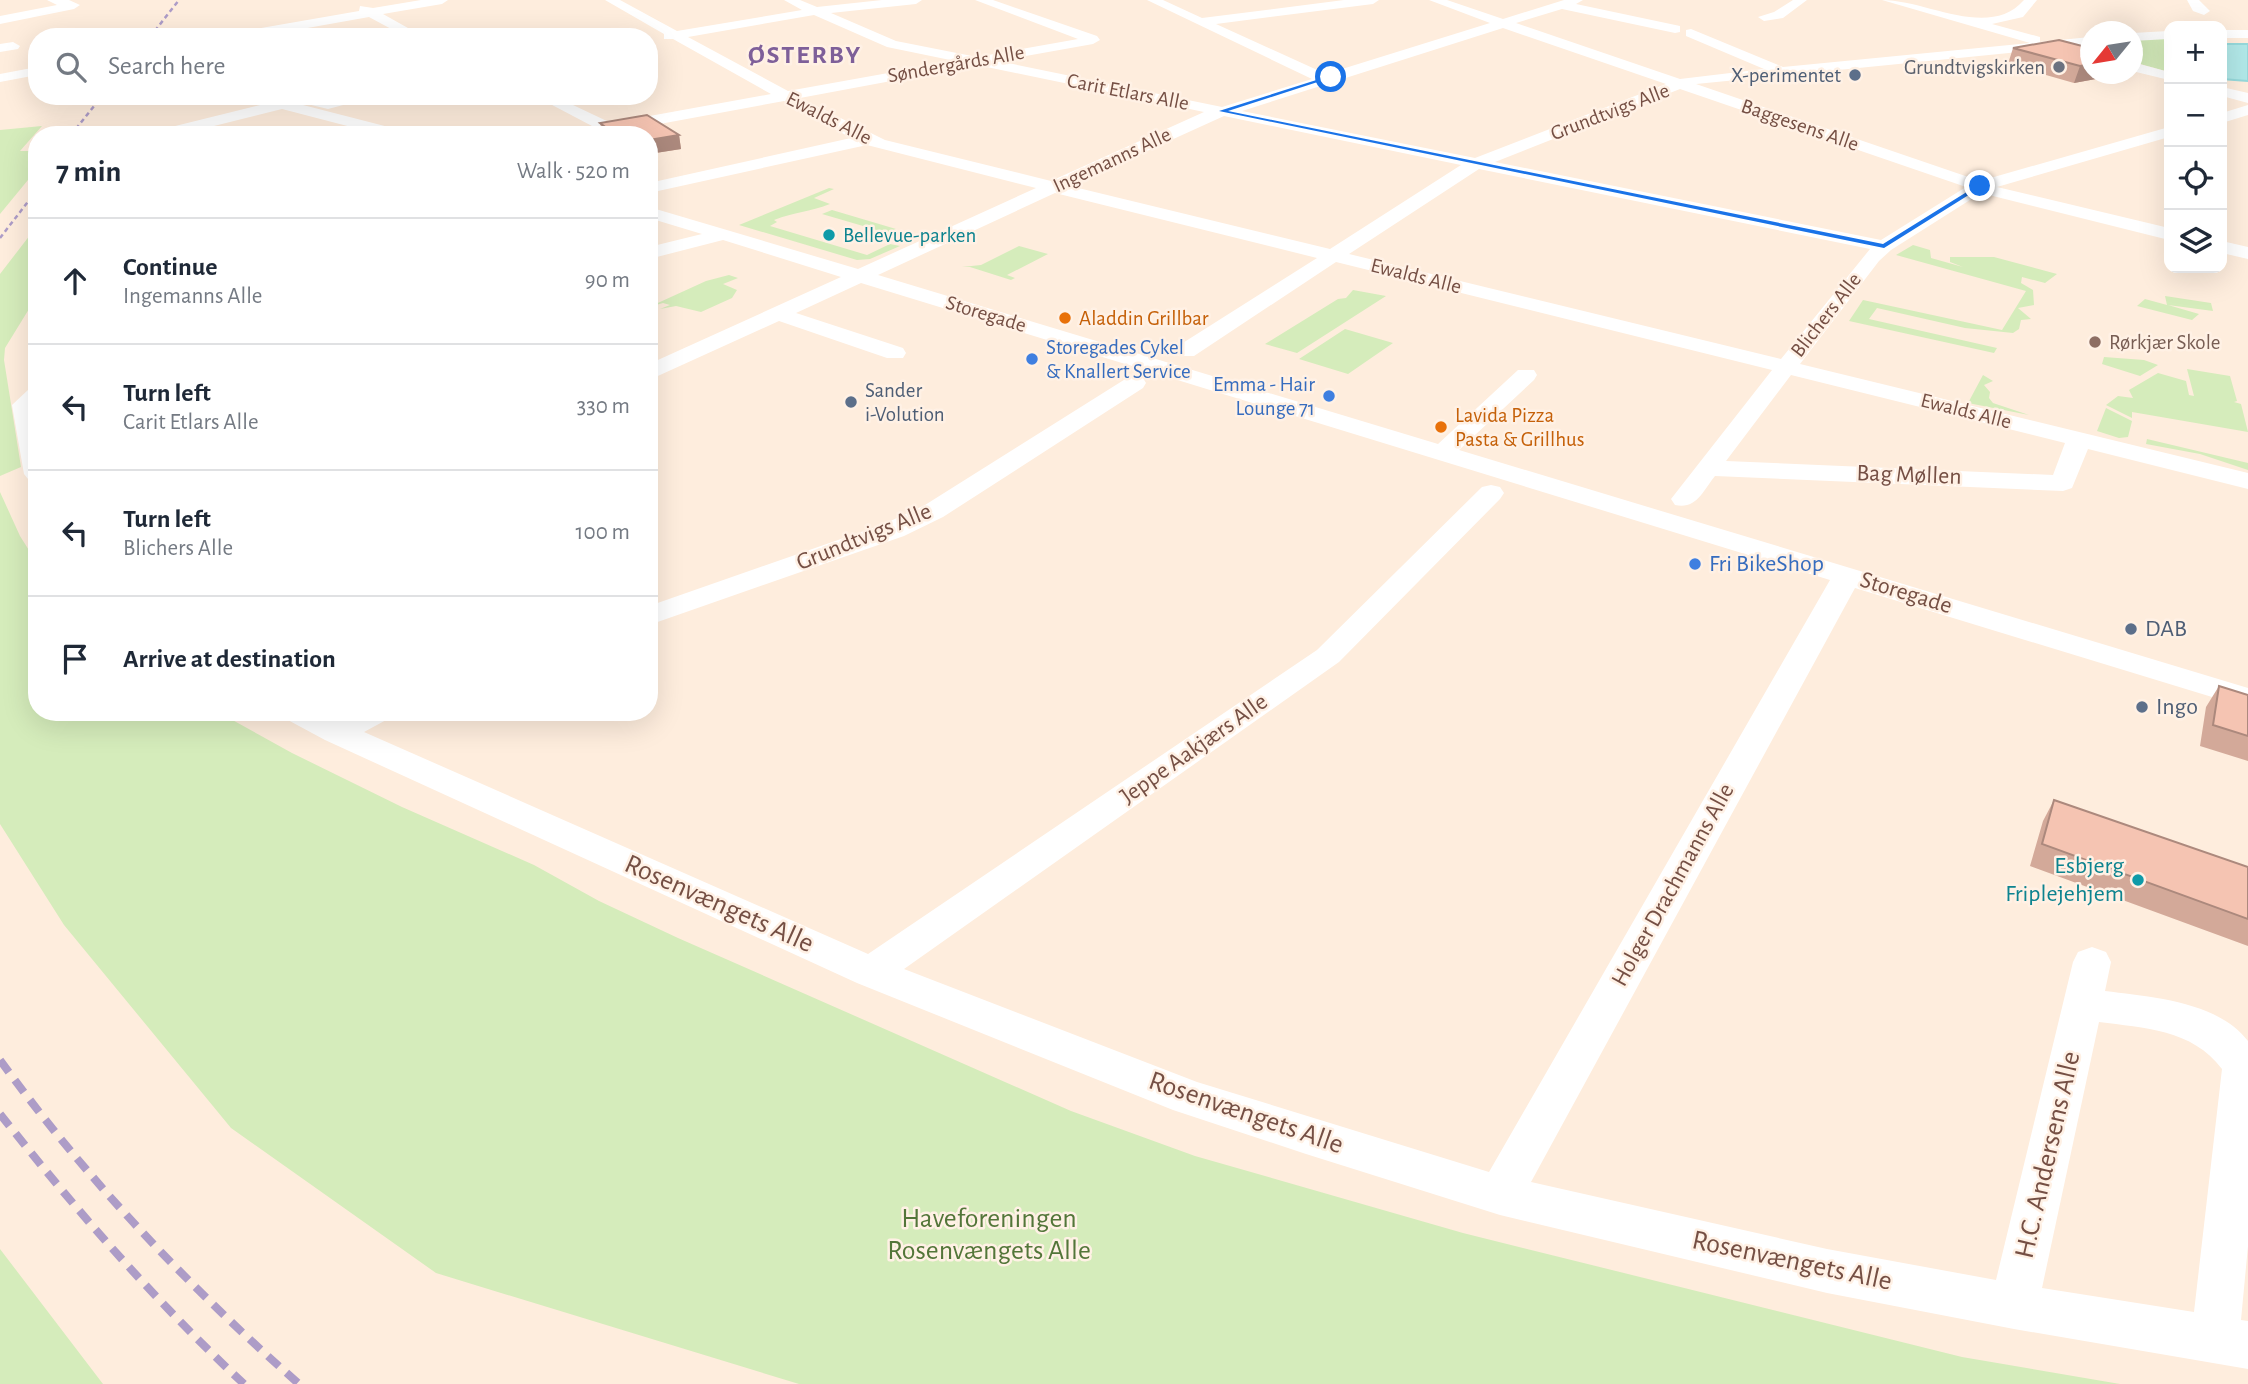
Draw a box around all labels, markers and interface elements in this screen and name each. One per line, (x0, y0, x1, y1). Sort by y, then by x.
north arrow (2080, 21, 2143, 84)
map controls (2164, 21, 2227, 273)
button: + (2164, 21, 2227, 84)
search box (28, 28, 658, 105)
district label: ØSTERBY (748, 42, 862, 68)
street label: Søndergårds Alle (886, 42, 1026, 86)
icon: search (52, 48, 90, 86)
text: Search here (108, 53, 226, 79)
place label: Grundtvigskirken (1904, 57, 2045, 78)
marker: Grundtvigskirken (2051, 59, 2067, 75)
route start (1315, 61, 1346, 92)
place label: X-perimentet (1731, 65, 1841, 86)
marker: X-perimentet (1847, 67, 1863, 83)
street label: Carit Etlars Alle (1065, 70, 1191, 114)
street label: Grundtvigs Alle (1548, 80, 1672, 144)
button: − (2164, 84, 2227, 147)
street label: Ewalds Alle (783, 88, 875, 148)
street label: Baggesens Alle (1739, 95, 1861, 155)
street label: Ingemanns Alle (1050, 124, 1174, 196)
button: locate (2164, 147, 2227, 210)
text: 7 min (56, 157, 121, 187)
text: Walk · 520 m (517, 160, 630, 183)
route end (1964, 170, 1995, 201)
button: layers (2164, 210, 2227, 273)
place label: Bellevue-parken (843, 225, 976, 246)
marker: Bellevue-parken (821, 227, 837, 243)
text: Continue (123, 254, 218, 280)
street label: Ewalds Alle (1369, 255, 1463, 297)
icon: ahead (56, 262, 94, 300)
text: 90 m (585, 269, 630, 292)
street label: Blichers Alle (1787, 269, 1865, 361)
text: Ingemanns Alle (123, 285, 262, 308)
street label: Storegade (943, 292, 1029, 336)
place label: Aladdin Grillbar (1079, 308, 1209, 329)
marker: Aladdin Grillbar (1057, 310, 1073, 326)
place label: Rørkjær Skole (2109, 332, 2221, 353)
marker: Rørkjær Skole (2087, 334, 2103, 350)
place label: Storegades Cykel & Knallert Service (1046, 337, 1191, 382)
marker: Storegades Cykel & Knallert Service (1024, 351, 1040, 367)
place label: Emma - Hair Lounge 71 (1213, 374, 1315, 419)
text: Turn left (123, 380, 211, 406)
place label: Sander i-Volution (865, 380, 945, 425)
icon: left (56, 388, 94, 426)
marker: Emma - Hair Lounge 71 (1321, 388, 1337, 404)
street label: Ewalds Alle (1919, 390, 2013, 432)
marker: Sander i-Volution (843, 394, 859, 410)
text: 330 m (577, 395, 630, 418)
place label: Lavida Pizza Pasta & Grillhus (1455, 405, 1585, 450)
text: Carit Etlars Alle (123, 411, 259, 434)
marker: Lavida Pizza Pasta & Grillhus (1433, 419, 1449, 435)
street label: Bag Møllen (1856, 461, 1962, 489)
street label: Grundtvigs Alle (793, 499, 935, 575)
text: Turn left (123, 506, 211, 532)
icon: left (56, 514, 94, 552)
text: 100 m (576, 521, 630, 544)
text: Blichers Alle (123, 537, 233, 560)
place label: Fri BikeShop (1709, 552, 1824, 576)
marker: Fri BikeShop (1687, 556, 1703, 572)
street label: Storegade (1857, 568, 1955, 618)
place label: DAB (2145, 617, 2187, 641)
marker: DAB (2123, 621, 2139, 637)
icon: arrive (56, 640, 94, 678)
text: Arrive at destination (123, 646, 336, 672)
street label: Jeppe Aakjærs Alle (1116, 689, 1272, 809)
place label: Ingo (2156, 695, 2198, 719)
marker: Ingo (2134, 699, 2150, 715)
street label: Holger Drachmanns Alle (1607, 780, 1739, 990)
street label: Rosenvængets Alle (620, 850, 818, 958)
place label: Esbjerg Friplejehjem (2005, 854, 2124, 906)
marker: Esbjerg Friplejehjem (2130, 872, 2146, 888)
street label: H.C. Andersens Alle (2011, 1049, 2085, 1261)
street label: Rosenvængets Alle (1145, 1067, 1347, 1159)
park label: Haveforeningen Rosenvængets Alle (887, 1205, 1091, 1265)
street label: Rosenvængets Alle (1689, 1226, 1895, 1296)

